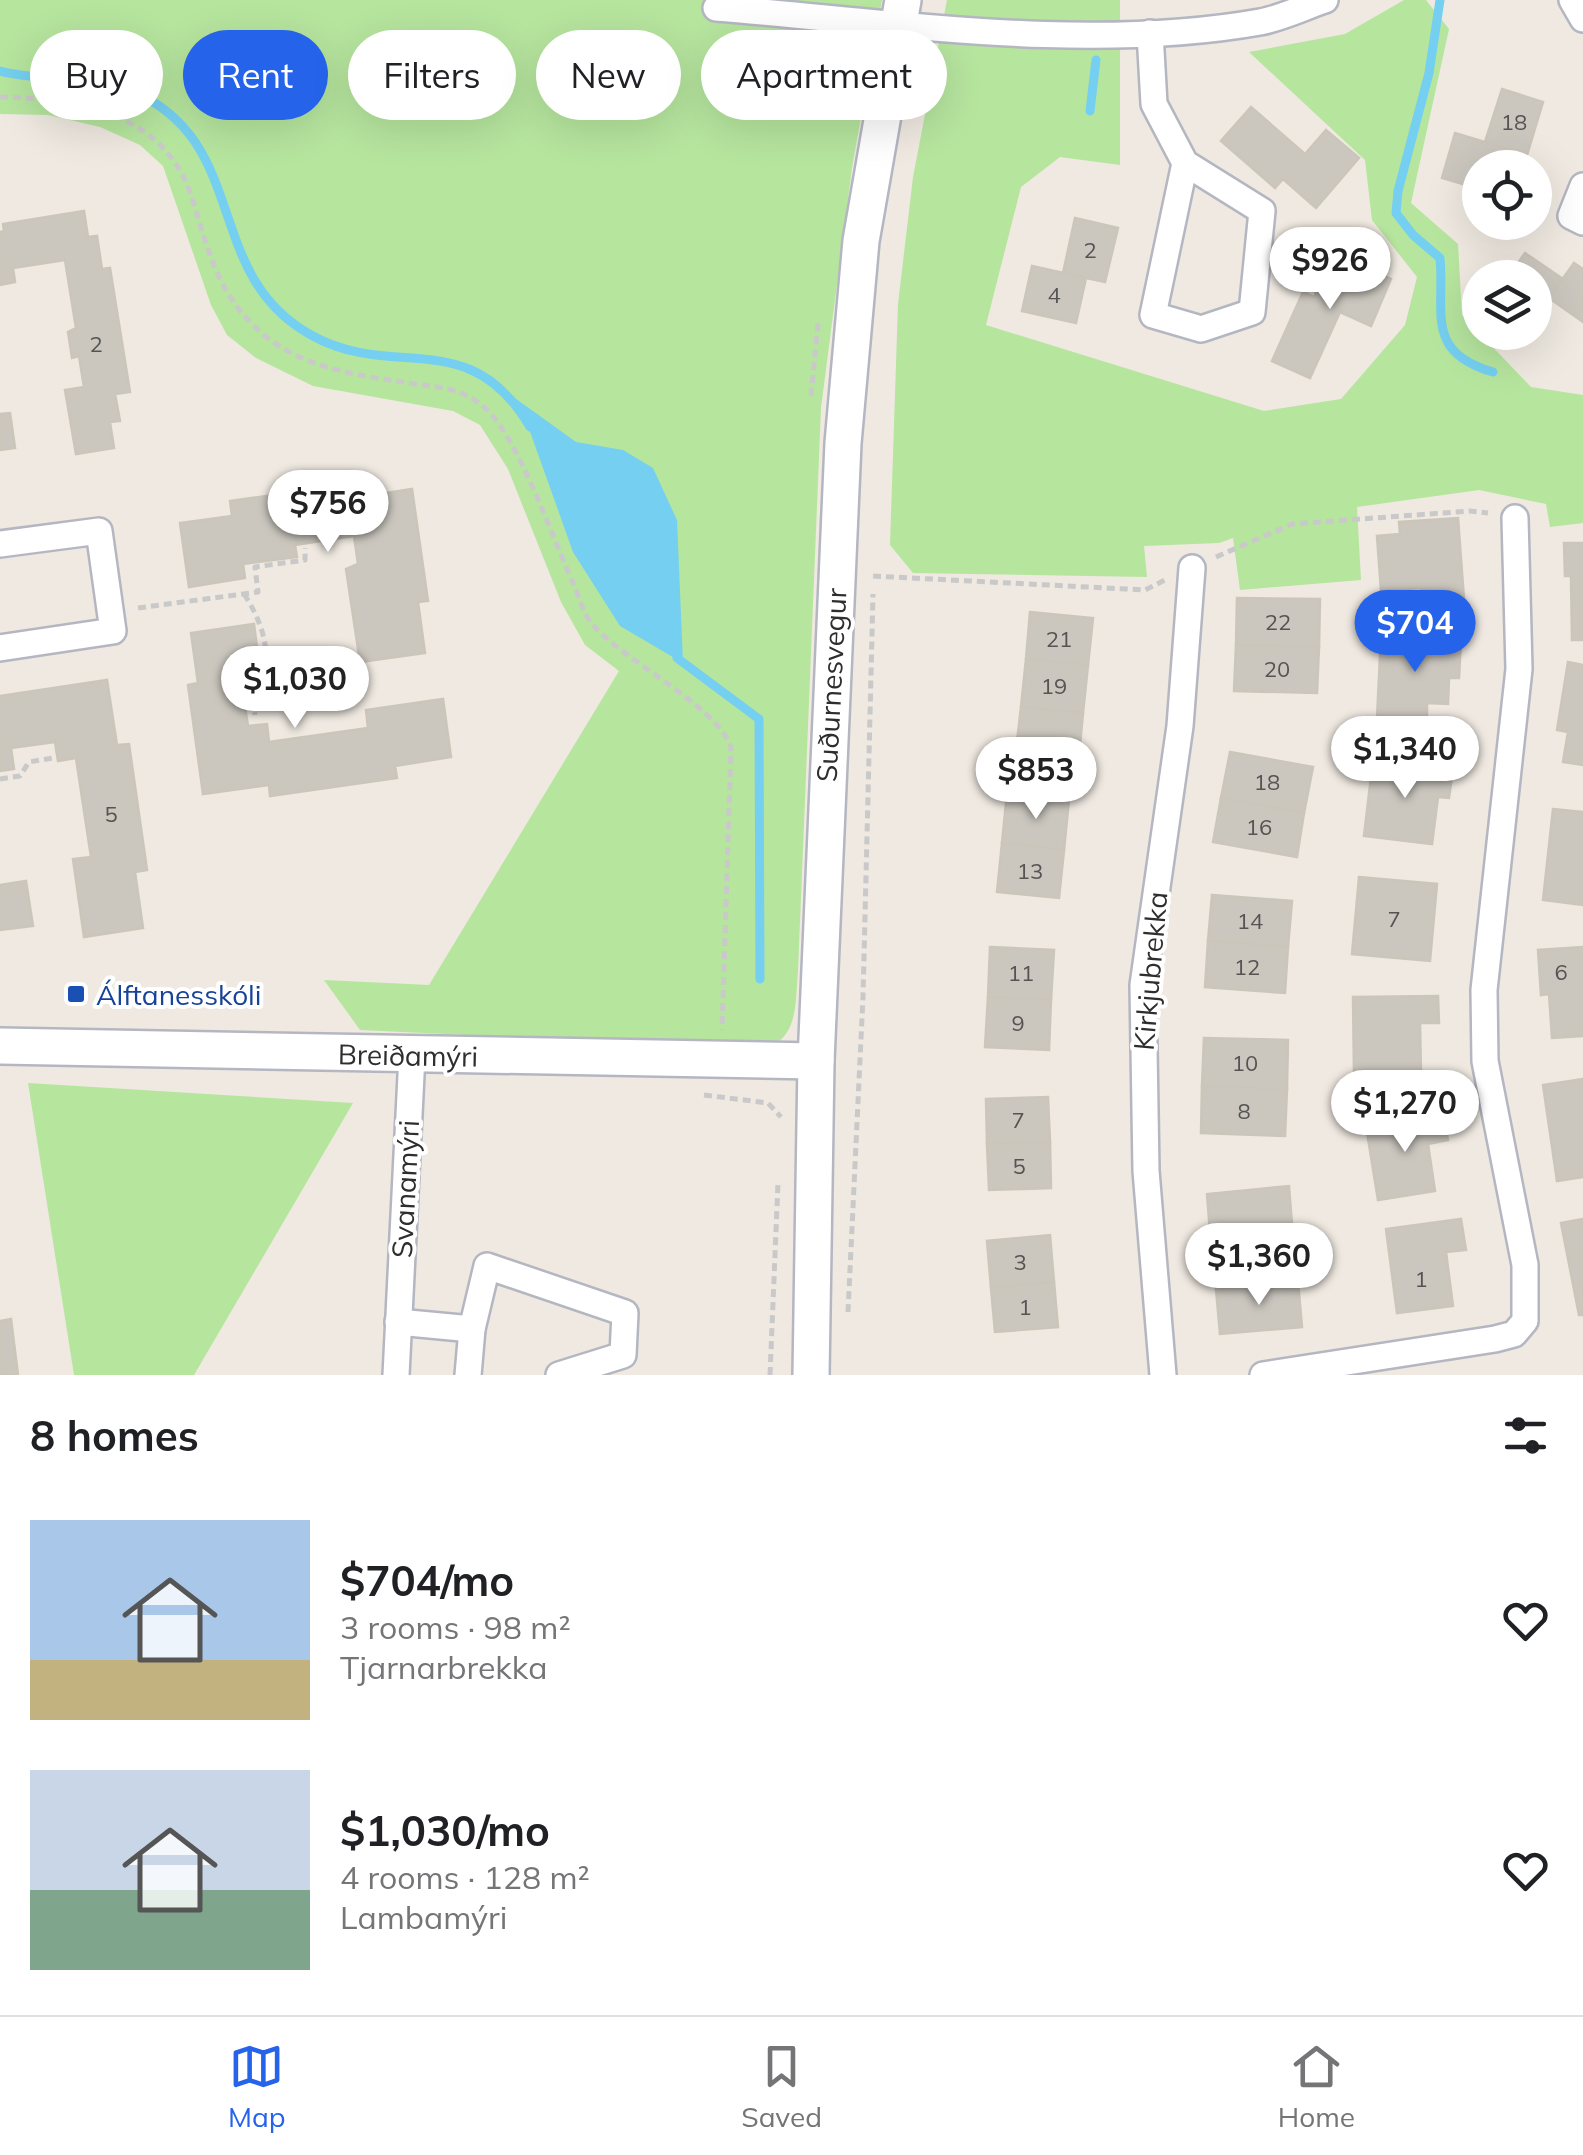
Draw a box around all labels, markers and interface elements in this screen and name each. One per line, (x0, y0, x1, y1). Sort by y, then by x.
chip: Buy (30, 30, 163, 120)
chip: Rent (183, 30, 328, 120)
chip: Filters (348, 30, 516, 120)
chip: New (536, 30, 681, 120)
chip: Apartment (701, 30, 947, 120)
house number: 18 (1501, 108, 1527, 136)
map controls (1462, 150, 1552, 350)
button: locate (1462, 150, 1552, 240)
pin: $926 (1271, 227, 1389, 312)
house number: 2 (1083, 236, 1097, 264)
text: $926 (1292, 239, 1368, 279)
button: layers (1462, 260, 1552, 350)
house number: 4 (1047, 281, 1061, 309)
house number: 2 (89, 330, 103, 358)
pin: $756 (269, 470, 387, 555)
text: $756 (290, 482, 366, 522)
street label: Suðurnesvegur (808, 586, 854, 783)
pin: $704 (1356, 590, 1474, 675)
text: $704 (1377, 602, 1453, 642)
house number: 22 (1265, 608, 1291, 636)
house number: 21 (1046, 625, 1072, 653)
pin: $1,030 (214, 646, 376, 731)
house number: 20 (1264, 655, 1290, 683)
text: $1,030 (243, 658, 347, 698)
house number: 19 (1041, 672, 1067, 700)
pin: $1,340 (1324, 716, 1486, 801)
text: $1,340 (1353, 728, 1457, 768)
pin: $853 (977, 737, 1095, 822)
text: $853 (998, 749, 1074, 789)
house number: 18 (1254, 768, 1280, 796)
house number: 5 (104, 800, 118, 828)
house number: 16 (1246, 813, 1272, 841)
house number: 13 (1017, 857, 1043, 885)
street label: Kirkjubrekka (1126, 890, 1174, 1052)
house number: 7 (1387, 905, 1401, 933)
house number: 14 (1237, 907, 1263, 935)
house number: 12 (1234, 953, 1260, 981)
house number: 6 (1554, 958, 1568, 986)
house number: 11 (1008, 959, 1034, 987)
place label: Álftanesskóli (96, 977, 261, 1012)
marker: Álftanesskóli (65, 983, 87, 1005)
house number: 9 (1011, 1009, 1025, 1037)
street label: Breiðamýri (338, 1036, 478, 1074)
house number: 10 (1232, 1049, 1258, 1077)
pin: $1,270 (1324, 1070, 1486, 1155)
text: $1,270 (1353, 1082, 1457, 1122)
house number: 8 (1237, 1097, 1251, 1125)
house number: 7 (1011, 1106, 1025, 1134)
street label: Svanamýri (384, 1119, 426, 1259)
house number: 5 (1012, 1152, 1026, 1180)
pin: $1,360 (1178, 1223, 1340, 1308)
text: $1,360 (1207, 1235, 1311, 1275)
house number: 3 (1013, 1248, 1027, 1276)
house number: 1 (1414, 1265, 1428, 1293)
house number: 1 (1018, 1293, 1032, 1321)
icon: filters (1498, 1408, 1553, 1463)
text: 8 homes (30, 1409, 199, 1462)
text: $704/mo (340, 1554, 514, 1607)
icon: home (110, 1560, 230, 1680)
icon: heart (1498, 1593, 1553, 1648)
text: 3 rooms · 98 m² (340, 1607, 571, 1647)
text: Tjarnarbrekka (340, 1647, 547, 1687)
text: $1,030/mo (340, 1804, 550, 1857)
icon: home (110, 1810, 230, 1930)
icon: heart (1498, 1843, 1553, 1898)
text: 4 rooms · 128 m² (340, 1857, 590, 1897)
text: Lambamýri (340, 1897, 507, 1937)
tab: Map (228, 2039, 286, 2134)
tab: Saved (741, 2039, 822, 2134)
tab: Home (1278, 2039, 1355, 2134)

